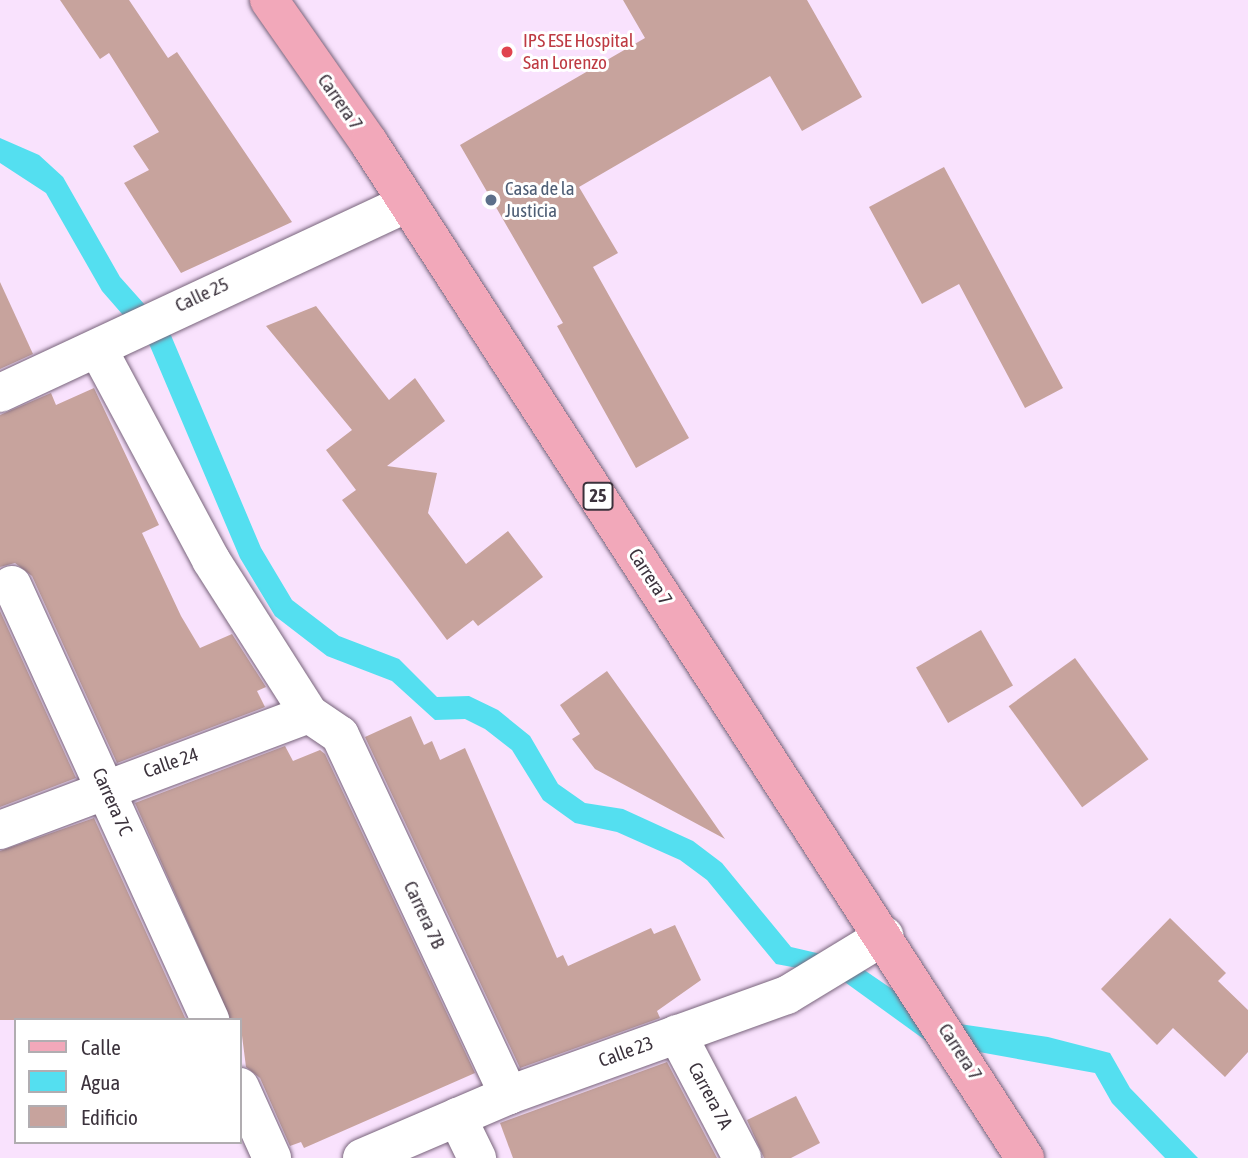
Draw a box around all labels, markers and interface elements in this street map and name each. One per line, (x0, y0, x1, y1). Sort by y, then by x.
place label: IPS ESE Hospital San Lorenzo (523, 30, 634, 74)
marker: IPS ESE Hospital San Lorenzo (497, 42, 517, 62)
street label: Carrera 7 (313, 70, 367, 134)
place label: Casa de la Justicia (505, 178, 575, 222)
marker: Casa de la Justicia (483, 192, 499, 208)
street label: Calle 25 (172, 273, 232, 317)
road number: 25 (582, 482, 614, 510)
street label: Carrera 7 (623, 544, 677, 610)
street label: Calle 24 (141, 743, 201, 783)
street label: Carrera 7C (87, 765, 137, 839)
street label: Carrera 7B (398, 878, 450, 952)
legend (14, 1018, 242, 1144)
street label: Carrera 7 (933, 1019, 987, 1085)
street label: Calle 23 (596, 1032, 656, 1072)
text: Calle (81, 1035, 121, 1059)
street label: Carrera 7A (683, 1059, 737, 1133)
text: Agua (81, 1070, 120, 1094)
text: Edificio (81, 1105, 138, 1129)

